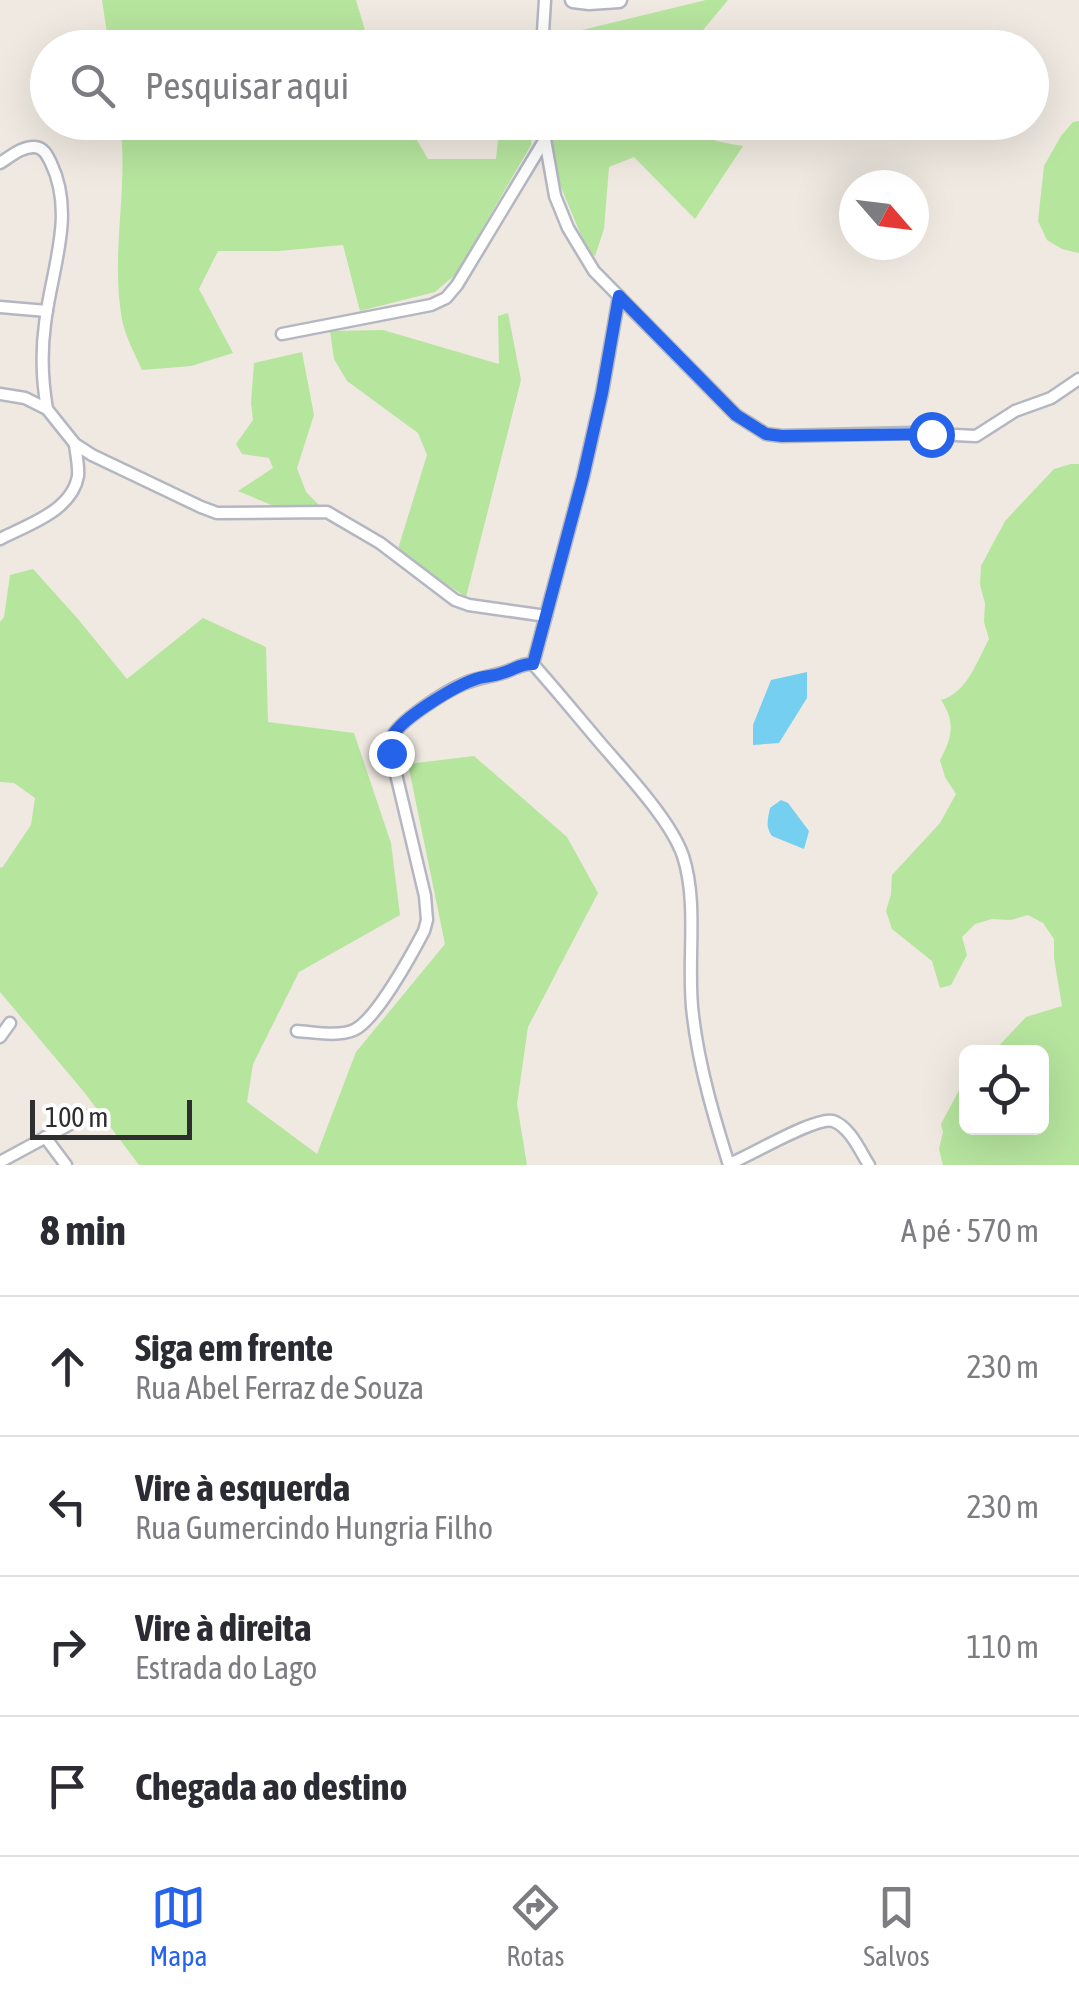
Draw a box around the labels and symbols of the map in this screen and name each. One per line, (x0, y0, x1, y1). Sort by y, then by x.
north arrow (839, 170, 929, 260)
route start (909, 412, 955, 458)
route end (369, 731, 415, 777)
scale bar (30, 1095, 192, 1140)

